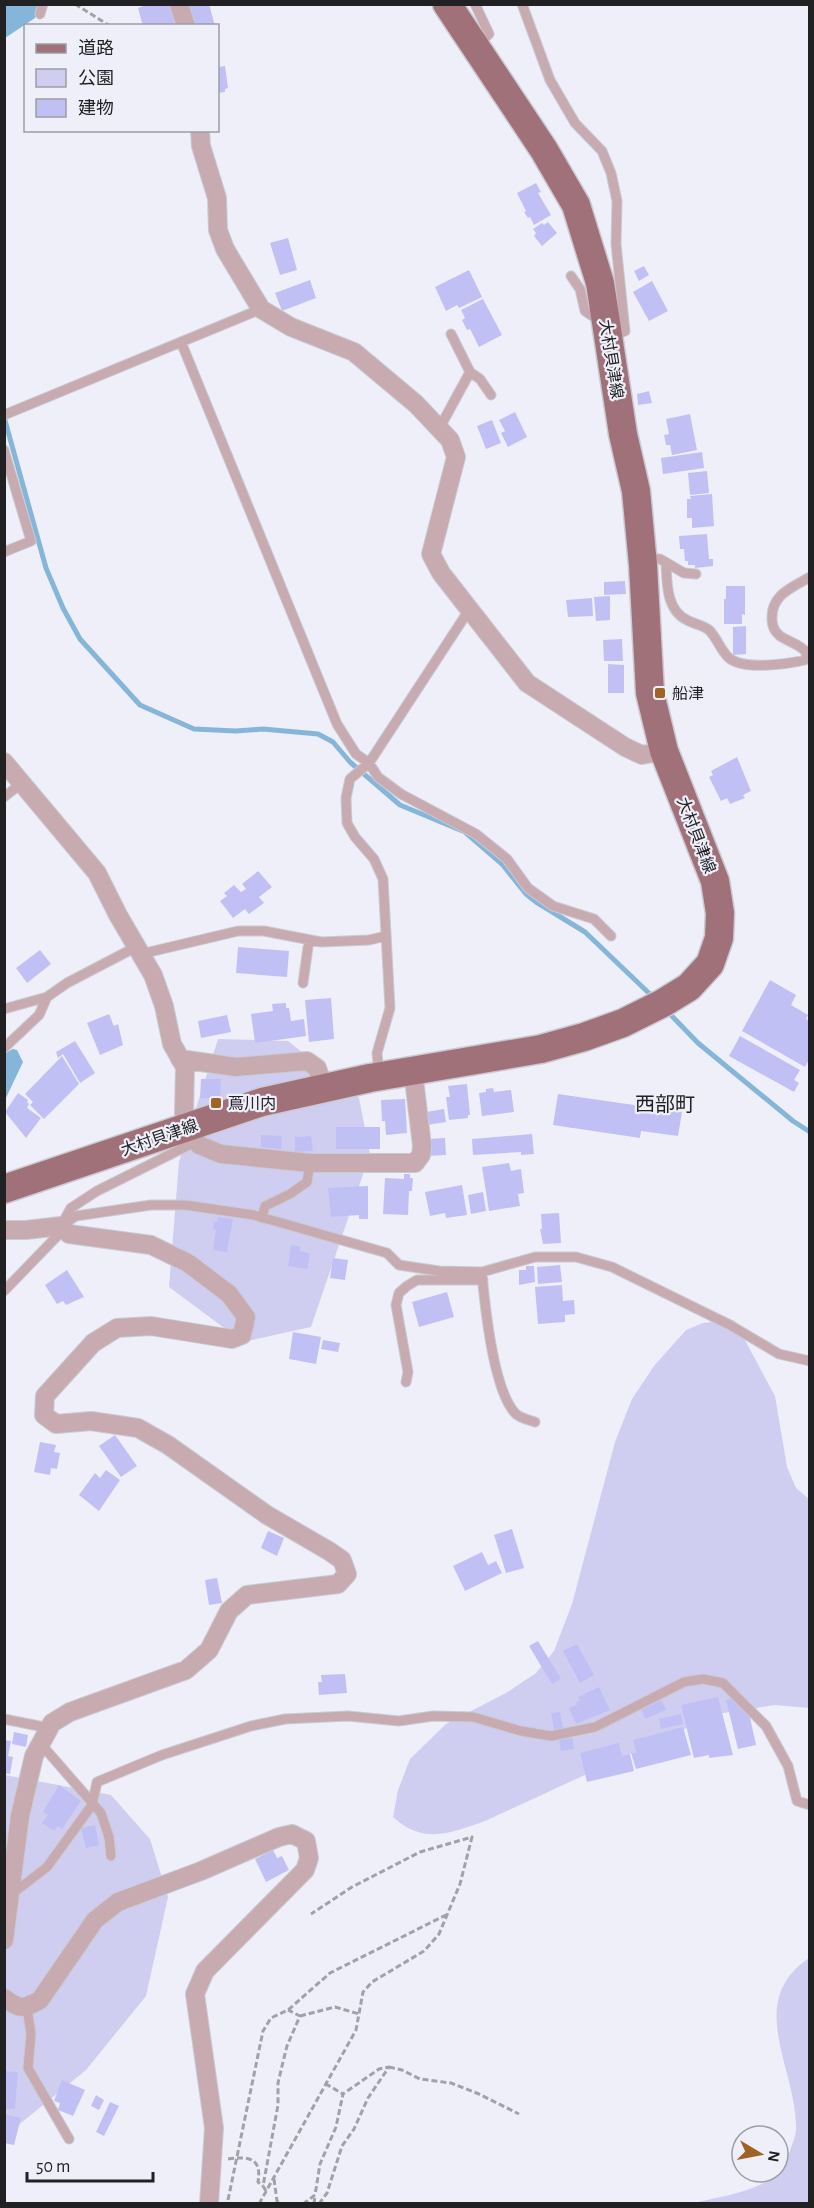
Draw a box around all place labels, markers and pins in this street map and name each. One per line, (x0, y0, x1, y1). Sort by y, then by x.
place label: 船津 (672, 685, 704, 702)
marker: 船津 (653, 686, 667, 700)
place label: 蔦川内 (228, 1095, 276, 1112)
marker: 蔦川内 (209, 1096, 223, 1110)

